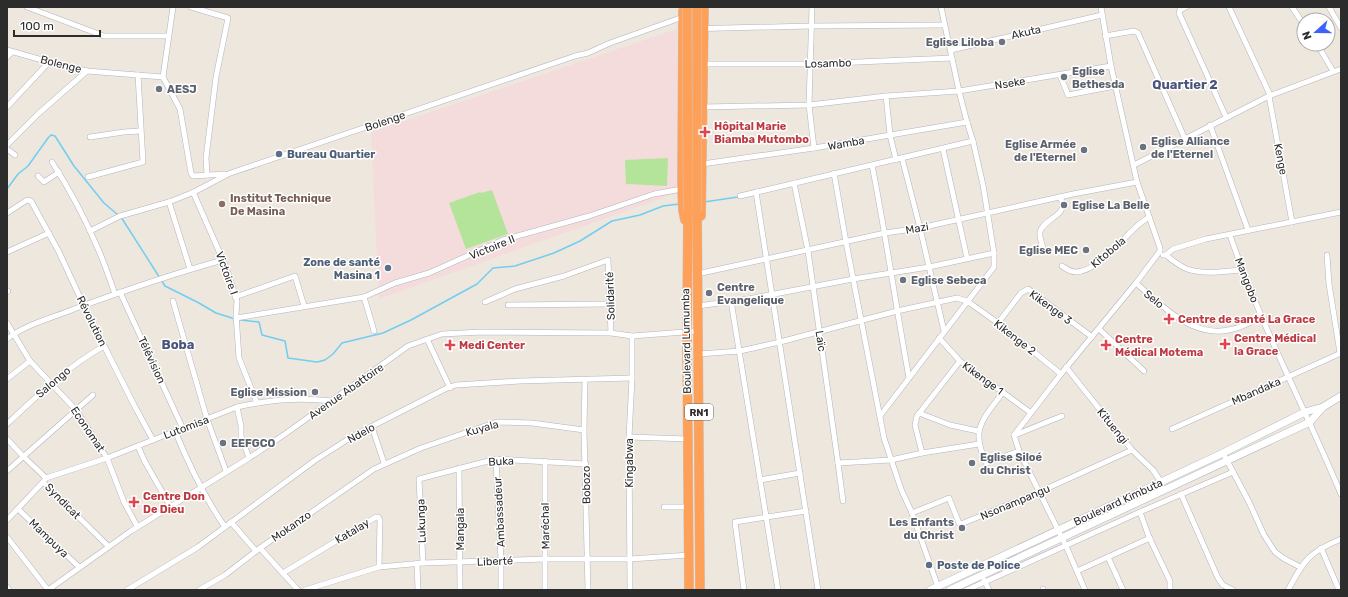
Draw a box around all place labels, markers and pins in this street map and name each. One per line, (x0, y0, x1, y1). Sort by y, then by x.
place label: Eglise Liloba (926, 36, 994, 49)
marker: Eglise Liloba (997, 37, 1007, 47)
place label: Eglise Bethesda (1072, 65, 1125, 91)
marker: Eglise Bethesda (1059, 72, 1069, 82)
place label: AESJ (167, 83, 197, 96)
marker: AESJ (154, 84, 164, 94)
place label: Hôpital Marie Biamba Mutombo (714, 120, 809, 146)
marker: Hôpital Marie Biamba Mutombo (699, 126, 711, 138)
place label: Eglise Alliance de l'Eternel (1151, 135, 1230, 161)
place label: Eglise Armée de l'Eternel (1005, 138, 1076, 164)
marker: Eglise Alliance de l'Eternel (1138, 142, 1148, 152)
marker: Eglise Armée de l'Eternel (1079, 145, 1089, 155)
place label: Bureau Quartier (287, 148, 375, 161)
marker: Bureau Quartier (274, 149, 284, 159)
place label: Institut Technique De Masina (230, 192, 332, 218)
marker: Institut Technique De Masina (217, 199, 227, 209)
place label: Eglise La Belle (1072, 199, 1150, 212)
marker: Eglise La Belle (1059, 200, 1069, 210)
place label: Eglise MEC (1019, 244, 1078, 257)
marker: Eglise MEC (1081, 245, 1091, 255)
place label: Zone de santé Masina 1 (303, 256, 380, 282)
marker: Zone de santé Masina 1 (383, 263, 393, 273)
place label: Eglise Sebeca (911, 274, 987, 287)
marker: Eglise Sebeca (898, 275, 908, 285)
place label: Centre Evangelique (717, 281, 785, 307)
marker: Centre Evangelique (704, 288, 714, 298)
marker: Centre de santé La Grace (1163, 313, 1175, 325)
place label: Centre de santé La Grace (1178, 313, 1316, 326)
place label: Centre Médical la Grace (1234, 332, 1316, 358)
place label: Centre Médical Motema (1115, 333, 1203, 359)
marker: Centre Médical la Grace (1219, 338, 1231, 350)
marker: Medi Center (444, 339, 456, 351)
place label: Medi Center (459, 339, 525, 352)
marker: Centre Médical Motema (1100, 339, 1112, 351)
place label: Eglise Mission (230, 386, 307, 399)
marker: Eglise Mission (310, 387, 320, 397)
place label: EEFGCO (231, 437, 275, 450)
marker: EEFGCO (218, 438, 228, 448)
place label: Eglise Siloé du Christ (980, 451, 1043, 477)
marker: Eglise Siloé du Christ (967, 458, 977, 468)
place label: Centre Don De Dieu (143, 490, 205, 516)
marker: Centre Don De Dieu (128, 496, 140, 508)
place label: Les Enfants du Christ (889, 516, 954, 542)
marker: Les Enfants du Christ (957, 523, 967, 533)
place label: Poste de Police (937, 559, 1021, 572)
marker: Poste de Police (924, 560, 934, 570)

